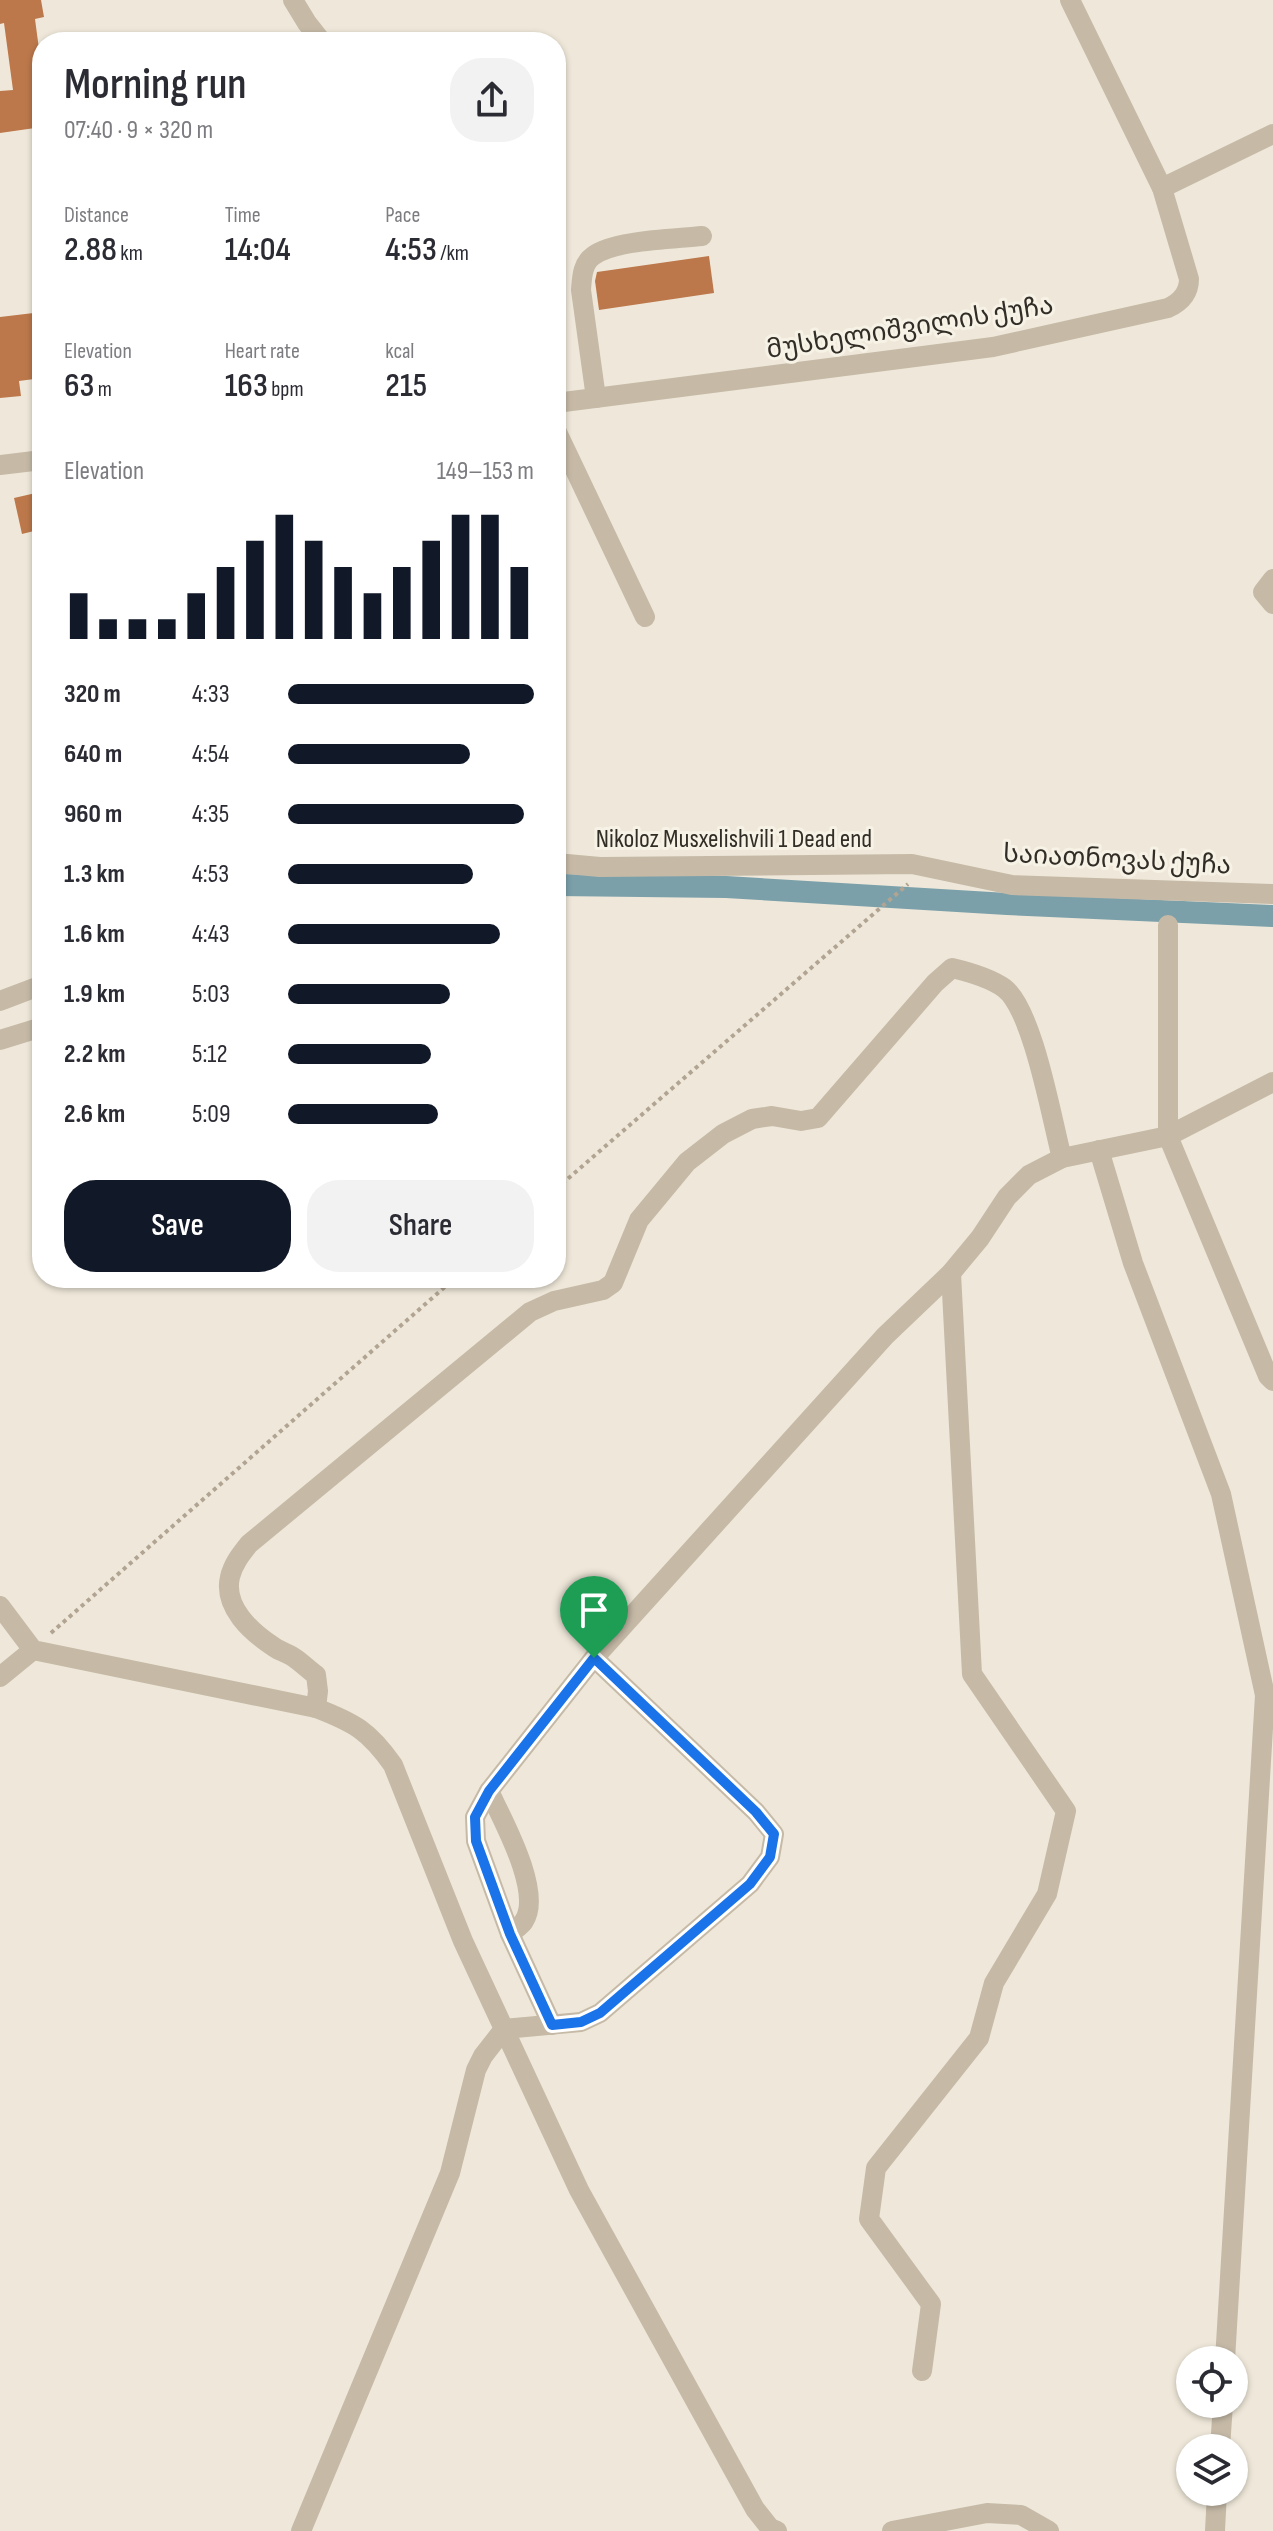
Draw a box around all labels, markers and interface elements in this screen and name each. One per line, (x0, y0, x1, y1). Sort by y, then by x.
text: Morning run (64, 58, 247, 111)
button: share (450, 58, 534, 142)
text: 07:40 · 9 × 320 m (64, 115, 213, 146)
text: Distance (64, 202, 129, 229)
text: Time (225, 202, 261, 229)
text: Pace (385, 202, 420, 229)
text: 2.88 (64, 229, 117, 270)
text: 14:04 (225, 229, 291, 270)
text: 4:53 (385, 229, 437, 270)
text: km (117, 240, 143, 267)
text: /km (437, 240, 469, 267)
street label: მუსხელიშვილის ქუჩა (764, 290, 1056, 366)
text: Elevation (64, 338, 132, 365)
text: Heart rate (225, 338, 300, 365)
text: kcal (385, 338, 414, 365)
text: 63 (64, 365, 94, 406)
text: 163 (225, 365, 268, 406)
text: 215 (385, 365, 427, 406)
text: m (94, 376, 112, 403)
text: bpm (268, 376, 304, 403)
text: Elevation (64, 456, 144, 487)
text: 149–153 m (437, 456, 534, 487)
text: 320 m (64, 679, 121, 710)
text: 4:33 (192, 679, 230, 710)
text: 640 m (64, 739, 122, 770)
text: 4:54 (192, 739, 229, 770)
text: 960 m (64, 799, 122, 830)
text: 4:35 (192, 799, 229, 830)
street label: Nikoloz Musxelishvili 1 Dead end (596, 824, 872, 855)
street label: საიათნოვას ქუჩა (1002, 839, 1232, 881)
text: 1.3 km (64, 859, 125, 890)
text: 4:53 (192, 859, 229, 890)
text: 1.6 km (64, 919, 125, 950)
text: 4:43 (192, 919, 230, 950)
text: 1.9 km (64, 979, 125, 1010)
text: 5:03 (192, 979, 230, 1010)
text: 2.2 km (64, 1039, 126, 1070)
text: 5:12 (192, 1039, 227, 1070)
text: 2.6 km (64, 1099, 125, 1130)
text: 5:09 (192, 1099, 230, 1130)
button: Save (64, 1180, 291, 1272)
button: Share (307, 1180, 534, 1272)
pin (560, 1576, 628, 1658)
icon: arrive (572, 1588, 616, 1632)
map controls (1176, 2346, 1248, 2506)
button: locate (1176, 2346, 1248, 2418)
button: layers (1176, 2434, 1248, 2506)

